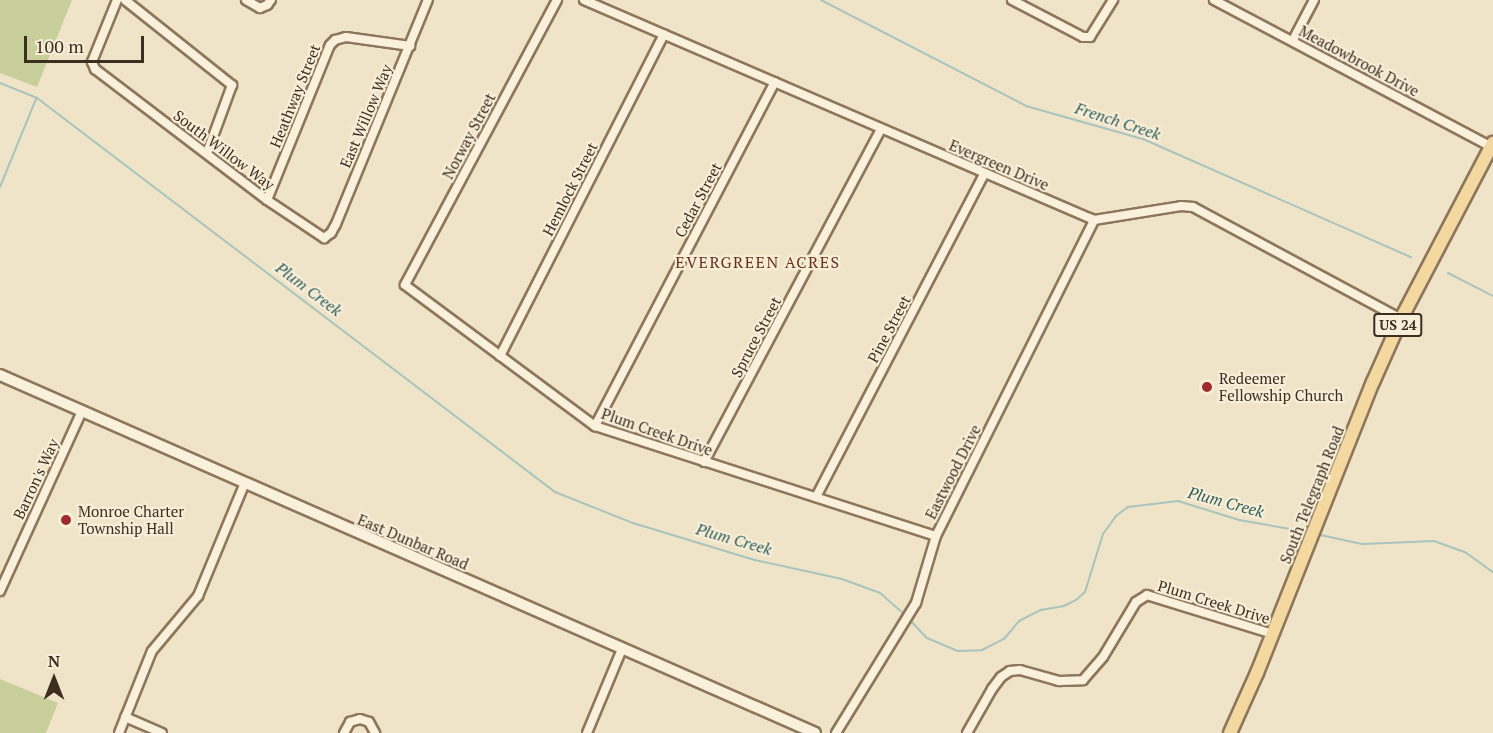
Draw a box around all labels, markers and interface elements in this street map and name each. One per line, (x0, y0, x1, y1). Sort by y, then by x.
street label: Meadowbrook Drive (1296, 22, 1422, 100)
scale bar (27, 24, 147, 62)
text: 100 m (35, 34, 84, 58)
street label: Heathway Street (266, 42, 324, 150)
street label: East Willow Way (336, 62, 396, 170)
street label: Norway Street (439, 90, 499, 182)
water label: French Creek (1073, 98, 1163, 144)
street label: South Willow Way (170, 106, 278, 194)
street label: Evergreen Drive (946, 136, 1052, 194)
street label: Hemlock Street (539, 139, 601, 239)
street label: Cedar Street (671, 159, 725, 241)
district label: EVERGREEN ACRES (675, 252, 841, 272)
water label: Plum Creek (272, 258, 346, 320)
street label: Pine Street (864, 292, 914, 366)
street label: Spruce Street (727, 294, 785, 380)
road number: US 24 (1372, 314, 1424, 336)
place label: Redeemer Fellowship Church (1219, 369, 1343, 404)
marker: Redeemer Fellowship Church (1200, 380, 1214, 394)
street label: Plum Creek Drive (599, 405, 715, 459)
street label: Eastwood Drive (922, 422, 984, 522)
street label: South Telegraph Road (1276, 424, 1348, 566)
street label: Barron's Way (10, 436, 62, 522)
water label: Plum Creek (1186, 483, 1266, 521)
place label: Monroe Charter Township Hall (78, 502, 184, 537)
street label: East Dunbar Road (355, 511, 471, 573)
marker: Monroe Charter Township Hall (59, 513, 73, 527)
water label: Plum Creek (694, 519, 774, 559)
street label: Plum Creek Drive (1156, 576, 1272, 628)
north arrow (24, 649, 84, 709)
text: N (48, 650, 60, 672)

